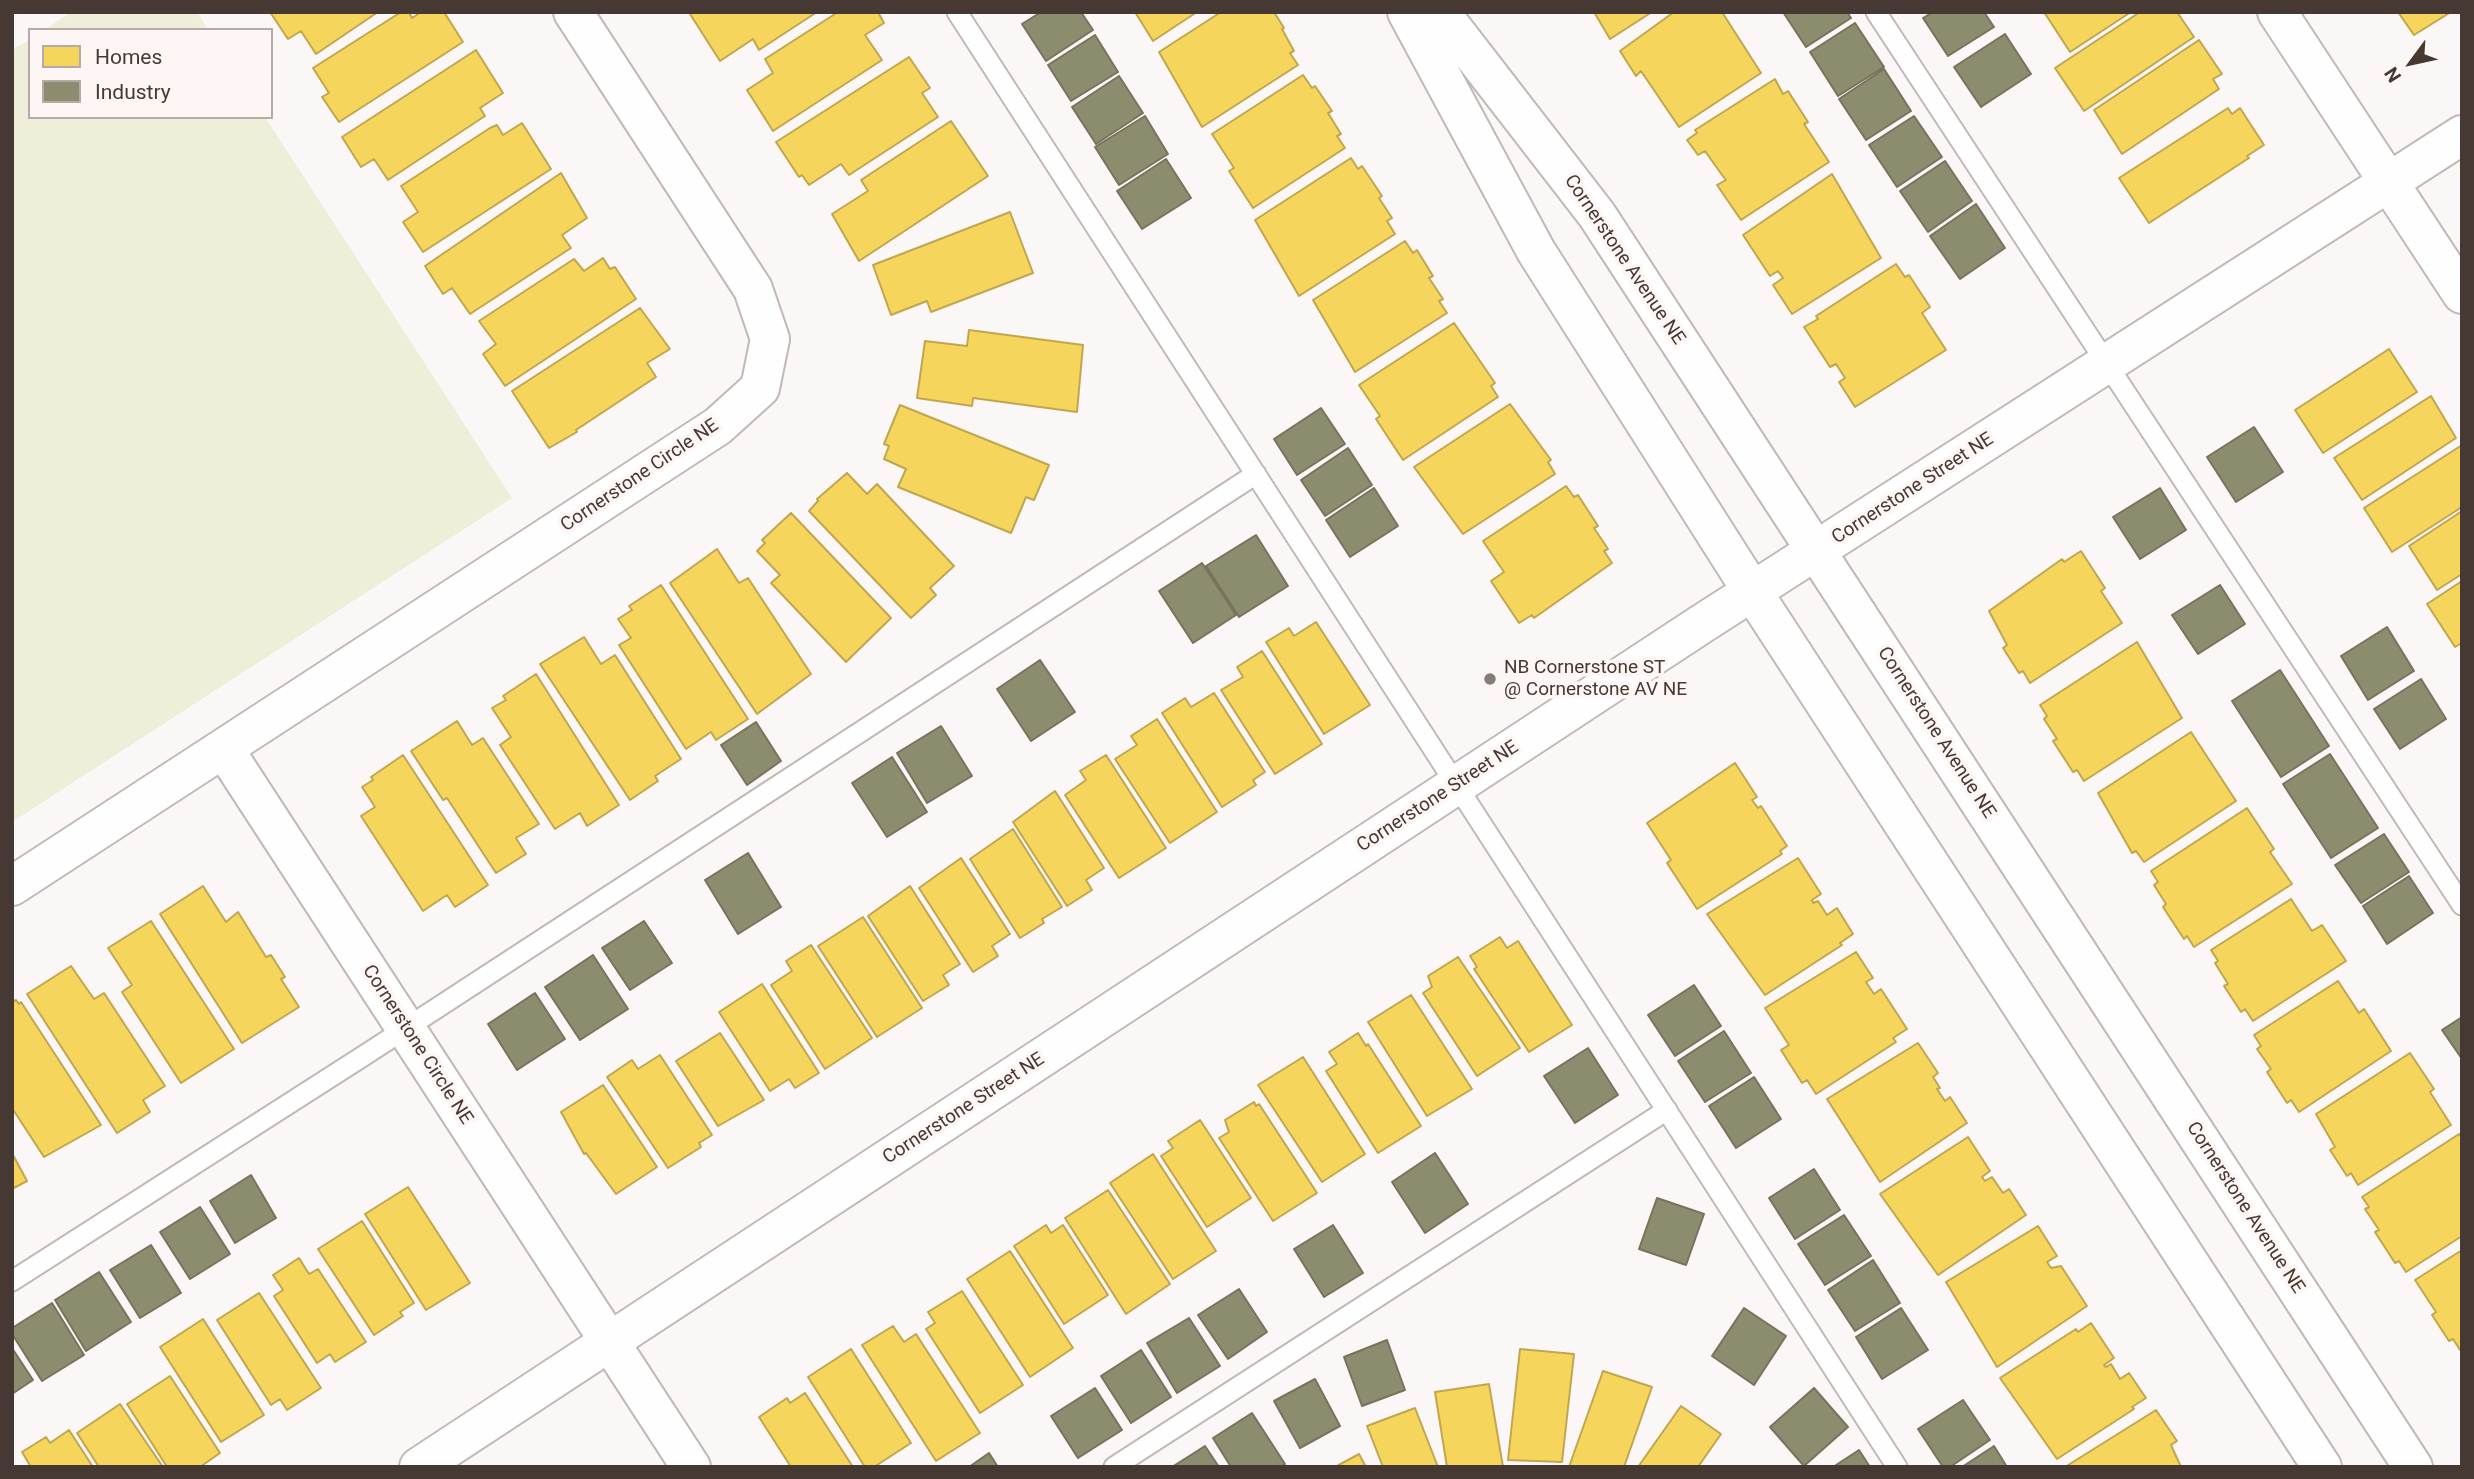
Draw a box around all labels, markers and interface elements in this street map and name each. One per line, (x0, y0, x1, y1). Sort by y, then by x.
legend (28, 28, 273, 119)
north arrow (2376, 28, 2446, 98)
text: Homes (95, 45, 162, 69)
text: N (2380, 63, 2406, 87)
text: Industry (95, 80, 171, 104)
street label: Cornerstone Avenue NE (1559, 171, 1689, 349)
street label: Cornerstone Circle NE (557, 415, 723, 537)
street label: Cornerstone Street NE (1828, 428, 1998, 550)
street label: Cornerstone Avenue NE (1872, 643, 2000, 823)
place label: NB Cornerstone ST @ Cornerstone AV NE (1504, 657, 1687, 701)
marker: NB Cornerstone ST @ Cornerstone AV NE (1482, 671, 1498, 687)
street label: Cornerstone Street NE (1353, 736, 1523, 858)
street label: Cornerstone Circle NE (357, 961, 477, 1129)
street label: Cornerstone Street NE (879, 1048, 1049, 1170)
street label: Cornerstone Avenue NE (2181, 1118, 2309, 1298)

